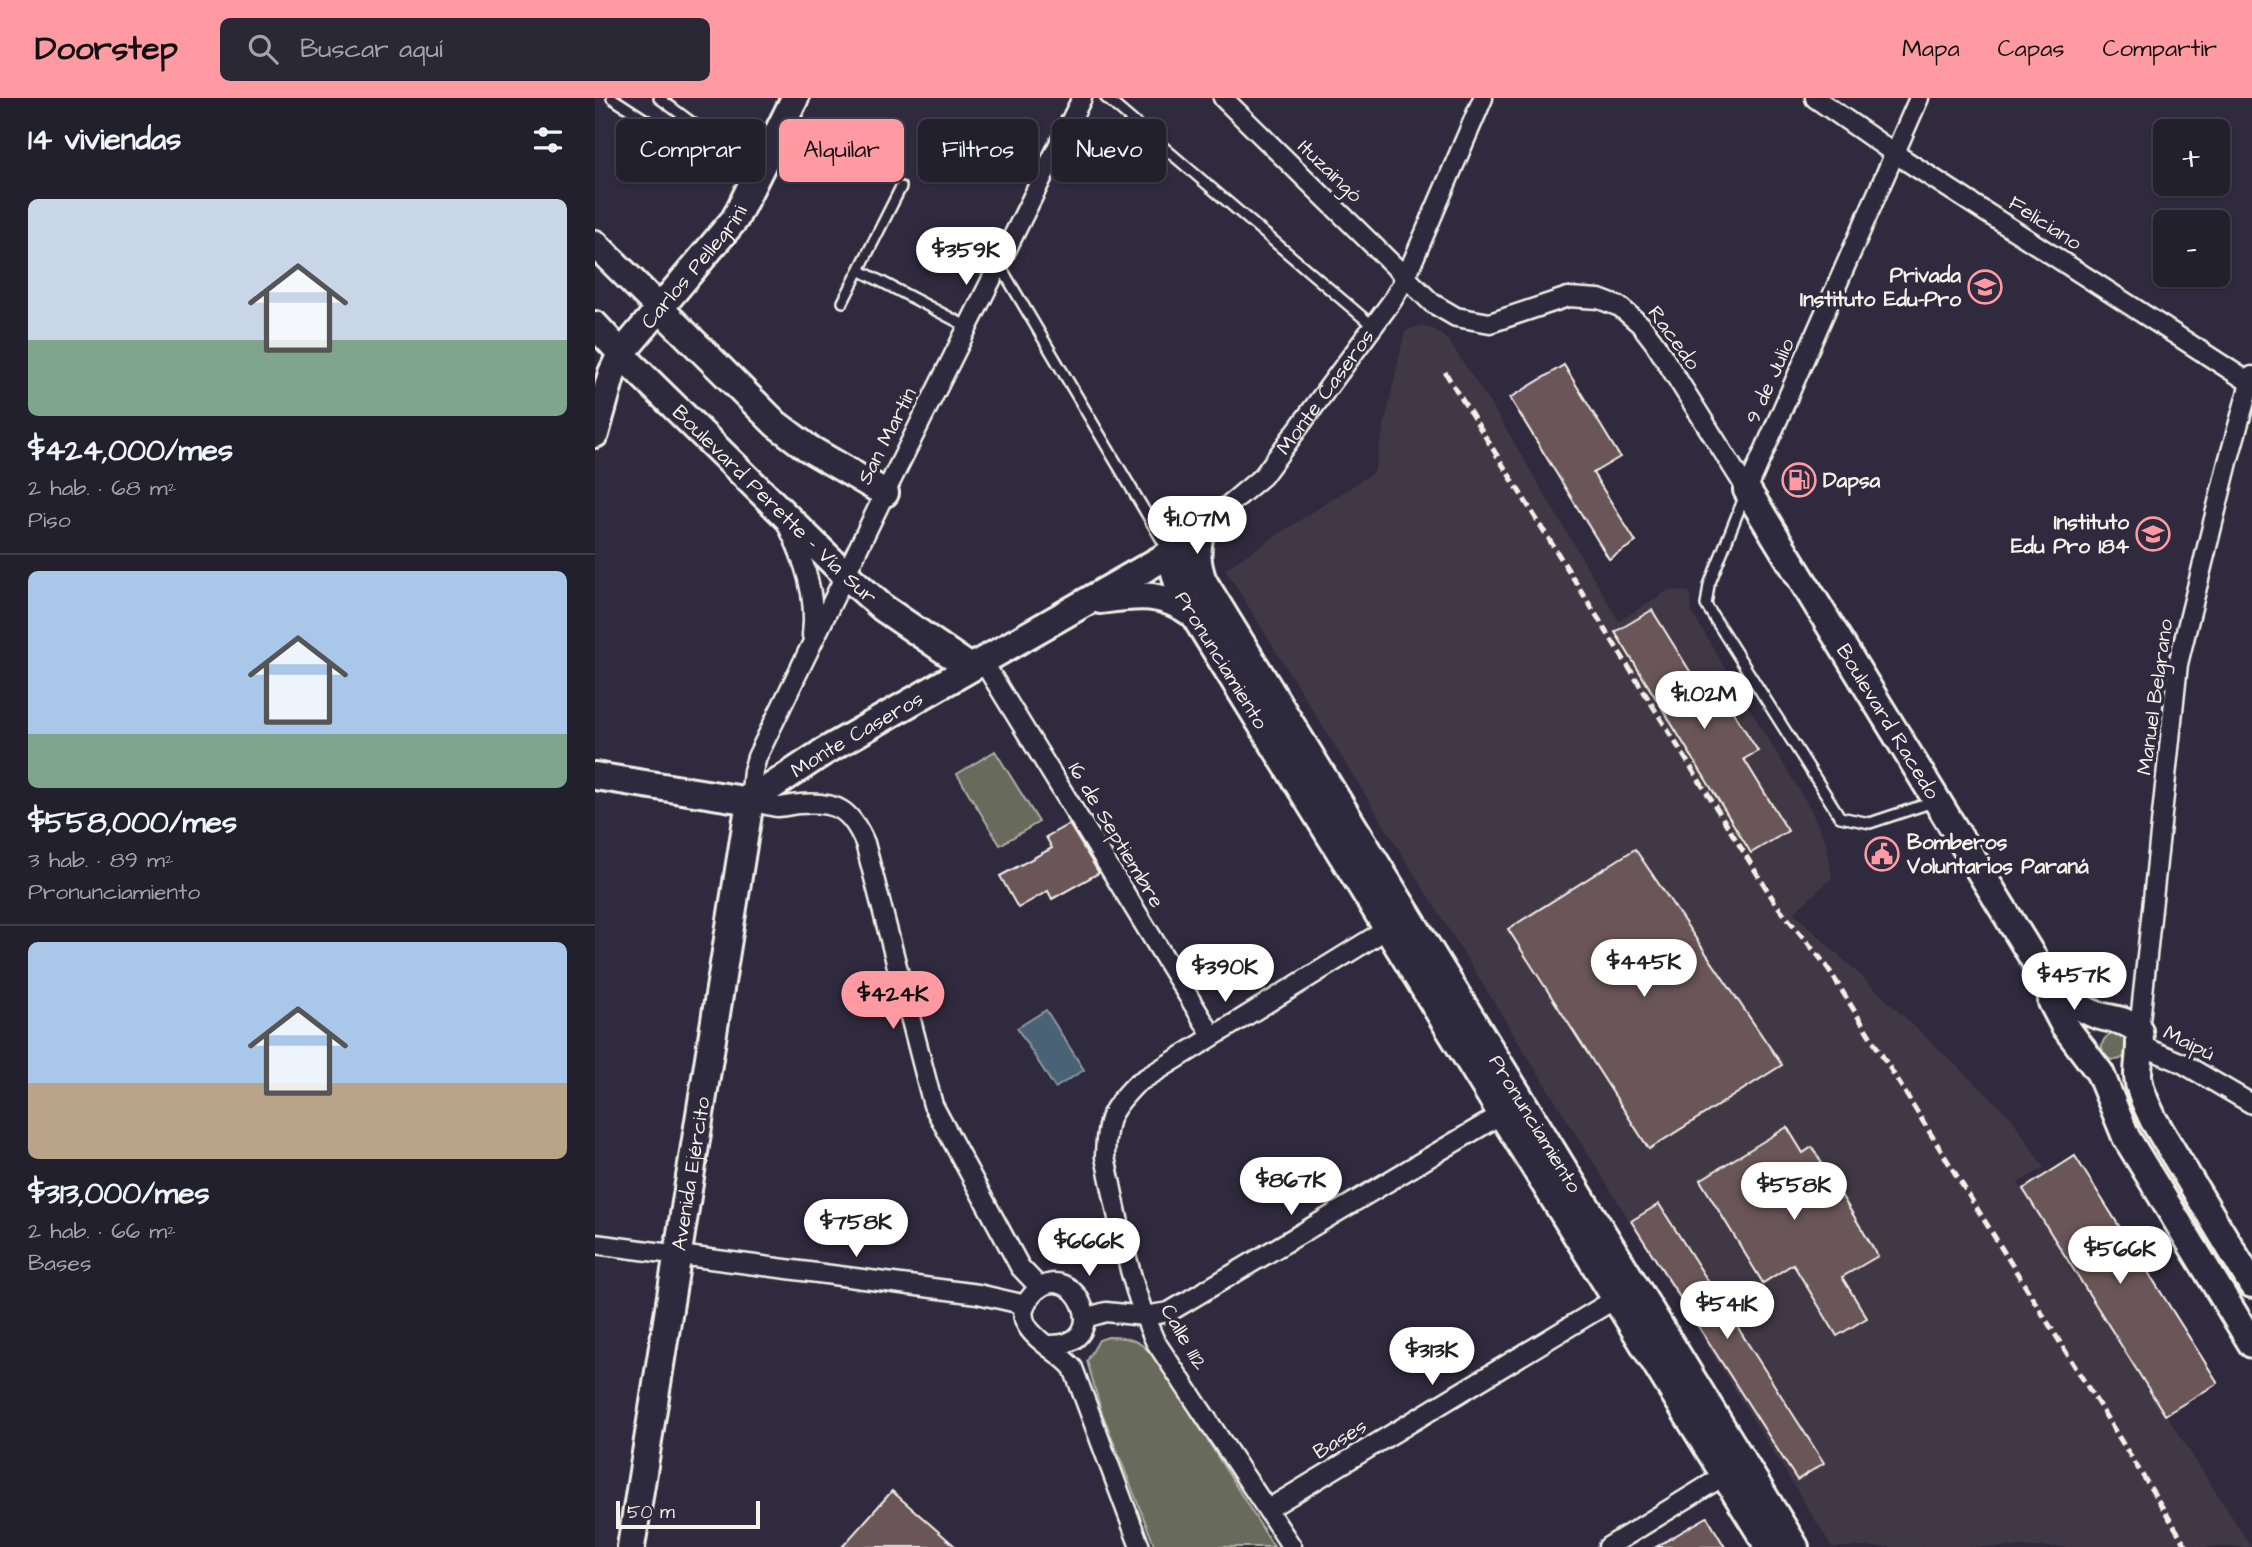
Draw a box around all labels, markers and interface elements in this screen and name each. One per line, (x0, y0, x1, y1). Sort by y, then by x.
search box (220, 18, 710, 81)
text: Doorstep (35, 26, 178, 72)
icon: search (244, 30, 282, 68)
text: Buscar aquí (300, 31, 443, 67)
text: Mapa (1902, 32, 1960, 66)
text: Capas (1998, 32, 2064, 66)
text: Compartir (2102, 32, 2217, 66)
text: 14 viviendas (28, 119, 181, 161)
chip: Comprar (616, 119, 765, 182)
chip: Alquilar (779, 119, 904, 182)
chip: Filtros (918, 119, 1038, 182)
chip: Nuevo (1052, 119, 1166, 182)
map controls (2153, 119, 2230, 287)
button: + (2153, 119, 2230, 196)
icon: filters (529, 121, 567, 159)
street label: Ituzaingó (1290, 133, 1369, 211)
street label: Feliciano (2003, 189, 2087, 258)
street label: Carlos Pellegrini (634, 200, 754, 335)
button: − (2153, 210, 2230, 287)
pin: $359K (917, 228, 1015, 287)
text: $359K (932, 234, 1000, 266)
icon: home (235, 245, 361, 371)
place label: Privada Instituto Edu-Pro (1800, 261, 1961, 314)
school or university icon: Privada Instituto Edu-Pro (1966, 268, 2004, 306)
street label: Racedo (1641, 300, 1707, 376)
street label: Monte Caseros (1269, 323, 1381, 461)
street label: 9 de Julio (1738, 333, 1802, 428)
street label: San Martín (850, 383, 924, 489)
street label: Boulevard Perette - Vía Sur (666, 398, 884, 611)
text: $424,000/mes (28, 430, 233, 472)
fuel station icon: Dapsa (1780, 461, 1818, 499)
place label: Dapsa (1823, 466, 1881, 496)
text: 2 hab. · 68 m² (28, 472, 176, 504)
pin: $1.07M (1140, 496, 1254, 556)
text: $1.07M (1164, 503, 1230, 535)
text: Piso (28, 504, 71, 536)
place label: Instituto Edu Pro 184 (2011, 508, 2130, 561)
school or university icon: Instituto Edu Pro 184 (2134, 515, 2172, 553)
street label: Pronunciamiento (1168, 585, 1275, 735)
icon: home (235, 617, 361, 743)
street label: Manuel Belgrano (2130, 617, 2182, 777)
street label: Boulevard Racedo (1830, 638, 1947, 805)
pin: $1.02M (1647, 672, 1761, 731)
text: $1.02M (1671, 678, 1737, 710)
street label: Monte Caseros (785, 684, 928, 785)
street label: 16 de Septiembre (1060, 757, 1171, 914)
text: $558,000/mes (28, 802, 237, 844)
place label: Bomberos Voluntarios Paraná (1906, 828, 2089, 881)
public building icon: Bomberos Voluntarios Paraná (1863, 835, 1901, 873)
text: 3 hab. · 89 m² (28, 844, 174, 876)
text: Pronunciamiento (28, 876, 200, 908)
pin: $445K (1595, 940, 1693, 999)
pin: $390K (1176, 944, 1274, 1004)
text: $445K (1607, 946, 1681, 978)
text: $390K (1192, 951, 1258, 983)
pin: $457K (2025, 953, 2123, 1012)
text: $457K (2038, 959, 2110, 991)
pin: $424K (844, 972, 942, 1031)
text: $424K (857, 978, 929, 1010)
icon: home (235, 988, 361, 1114)
street label: Maipú (2158, 1018, 2220, 1069)
street label: Pronunciamiento (1482, 1049, 1589, 1198)
street label: Avenida Ejército (664, 1095, 717, 1253)
pin: $867K (1242, 1158, 1340, 1217)
pin: $558K (1745, 1162, 1843, 1222)
text: $867K (1256, 1164, 1326, 1196)
text: $558K (1757, 1169, 1831, 1201)
text: $313,000/mes (28, 1173, 209, 1215)
pin: $758K (807, 1200, 905, 1259)
text: $758K (820, 1206, 892, 1238)
text: 2 hab. · 66 m² (28, 1215, 176, 1247)
pin: $666K (1040, 1218, 1138, 1278)
text: $666K (1054, 1225, 1124, 1257)
pin: $566K (2071, 1226, 2169, 1286)
text: $566K (2084, 1233, 2156, 1265)
text: Bases (28, 1247, 92, 1279)
pin: $541K (1678, 1282, 1776, 1341)
text: $541K (1696, 1288, 1758, 1320)
street label: Calle 1112 (1153, 1299, 1215, 1375)
pin: $313K (1383, 1328, 1481, 1387)
text: $313K (1405, 1334, 1459, 1366)
street label: Bases (1308, 1412, 1372, 1466)
scale bar (616, 1498, 759, 1530)
text: 50 m (627, 1499, 675, 1526)

